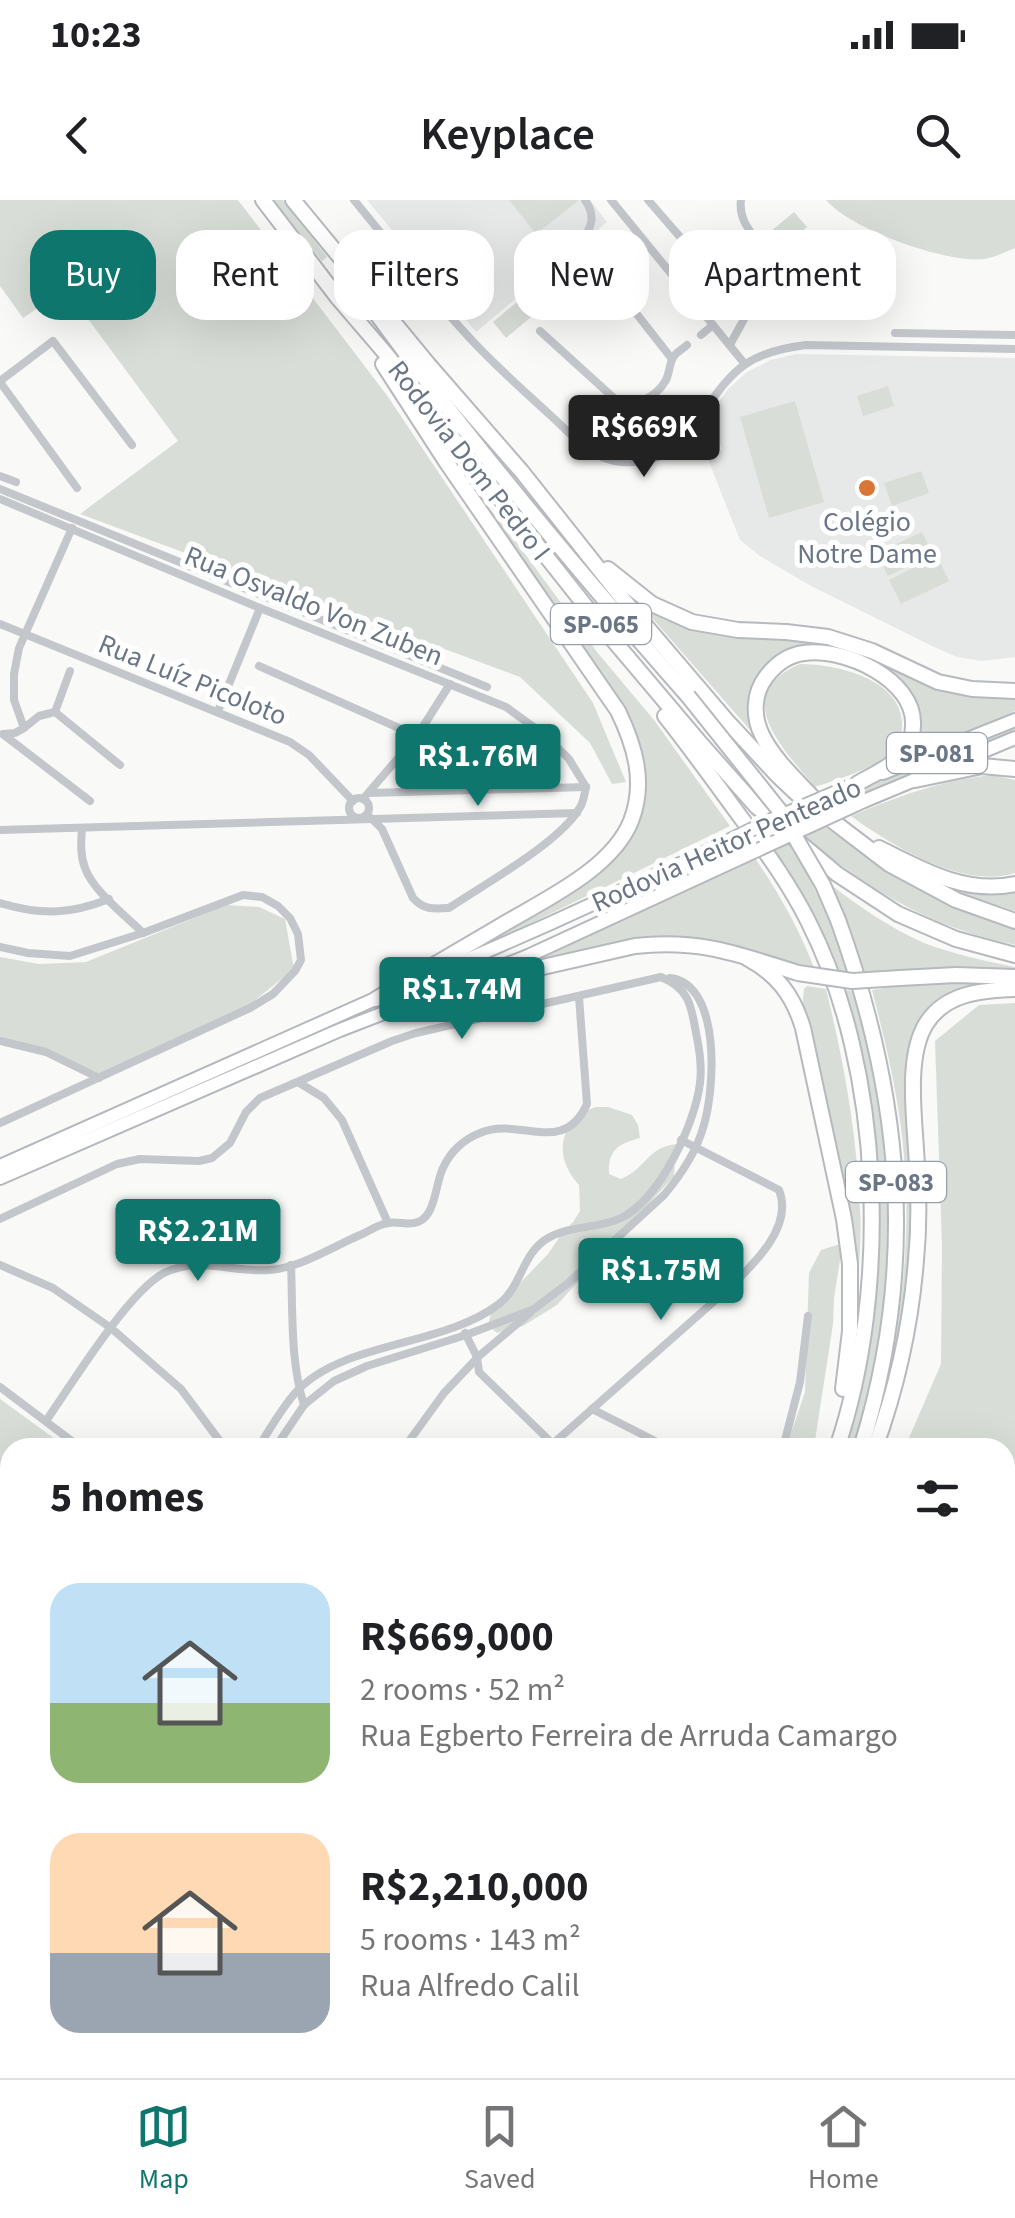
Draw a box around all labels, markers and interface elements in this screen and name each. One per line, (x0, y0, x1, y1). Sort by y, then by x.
text: 10:23 (50, 8, 142, 62)
text: Keyplace (420, 103, 595, 167)
icon: back (50, 108, 105, 163)
icon: search (910, 108, 965, 163)
chip: Buy (30, 230, 156, 320)
chip: Rent (176, 230, 314, 320)
chip: Filters (334, 230, 494, 320)
chip: New (514, 230, 649, 320)
chip: Apartment (669, 230, 896, 320)
street label: Rodovia Dom Pedro I (378, 352, 560, 569)
pin: R$669K (563, 395, 725, 480)
text: R$669K (591, 404, 697, 450)
marker: Colégio Notre Dame (856, 477, 878, 499)
place label: Colégio Notre Dame (797, 502, 937, 574)
street label: Rua Osvaldo Von Zuben (178, 536, 449, 676)
road number: SP-065 (551, 604, 651, 644)
street label: Rua Luíz Picoloto (92, 624, 293, 736)
pin: R$1.76M (386, 724, 570, 809)
text: R$1.76M (417, 733, 539, 779)
road number: SP-081 (887, 733, 987, 773)
street label: Rodovia Heitor Penteado (585, 767, 868, 922)
pin: R$1.74M (370, 957, 554, 1042)
text: R$1.74M (401, 966, 523, 1012)
road number: SP-083 (846, 1162, 946, 1202)
pin: R$2.21M (106, 1199, 290, 1284)
text: R$2.21M (137, 1208, 259, 1254)
pin: R$1.75M (569, 1238, 753, 1323)
text: R$1.75M (600, 1247, 722, 1293)
text: 5 homes (50, 1468, 204, 1528)
icon: filters (910, 1471, 965, 1526)
text: R$669,000 (360, 1607, 554, 1667)
icon: home (130, 1623, 250, 1743)
text: 2 rooms · 52 m² (360, 1667, 565, 1713)
text: Rua Egberto Ferreira de Arruda Camargo (360, 1713, 898, 1759)
text: R$2,210,000 (360, 1857, 588, 1917)
icon: home (130, 1873, 250, 1993)
text: 5 rooms · 143 m² (360, 1917, 581, 1963)
text: Rua Alfredo Calil (360, 1963, 580, 2009)
tab: Map (136, 2099, 191, 2199)
tab: Saved (464, 2099, 535, 2199)
tab: Home (808, 2099, 879, 2199)

